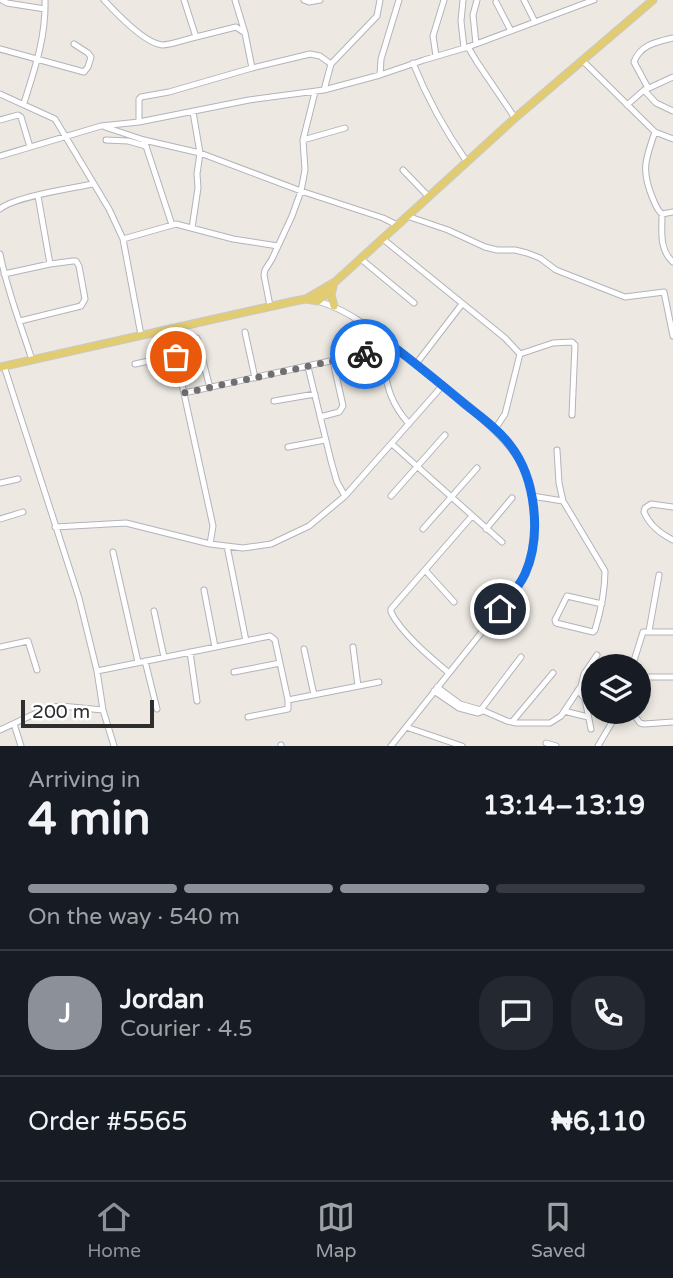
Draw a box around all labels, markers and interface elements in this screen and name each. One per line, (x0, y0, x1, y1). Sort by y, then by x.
courier (330, 319, 400, 389)
pin (146, 327, 206, 387)
icon: bike (346, 335, 384, 373)
icon: bag (157, 338, 195, 376)
pin (470, 579, 530, 639)
icon: home (481, 590, 519, 628)
map controls (581, 654, 651, 724)
button: layers (581, 654, 651, 724)
scale bar (21, 697, 154, 729)
text: 200 m (32, 701, 90, 723)
text: Arriving in (28, 766, 141, 794)
text: 13:14–13:19 (483, 790, 645, 821)
text: 4 min (28, 792, 151, 847)
text: On the way · 540 m (28, 903, 240, 931)
button: chat (479, 976, 553, 1050)
button: phone (571, 976, 645, 1050)
text: Jordan (120, 984, 204, 1015)
text: J (59, 998, 71, 1029)
text: Courier · 4.5 (120, 1015, 253, 1043)
text: Order #5565 (28, 1106, 188, 1137)
text: ₦6,110 (551, 1106, 645, 1137)
tab: Home (87, 1198, 141, 1262)
tab: Map (315, 1198, 356, 1262)
tab: Saved (531, 1198, 586, 1262)

